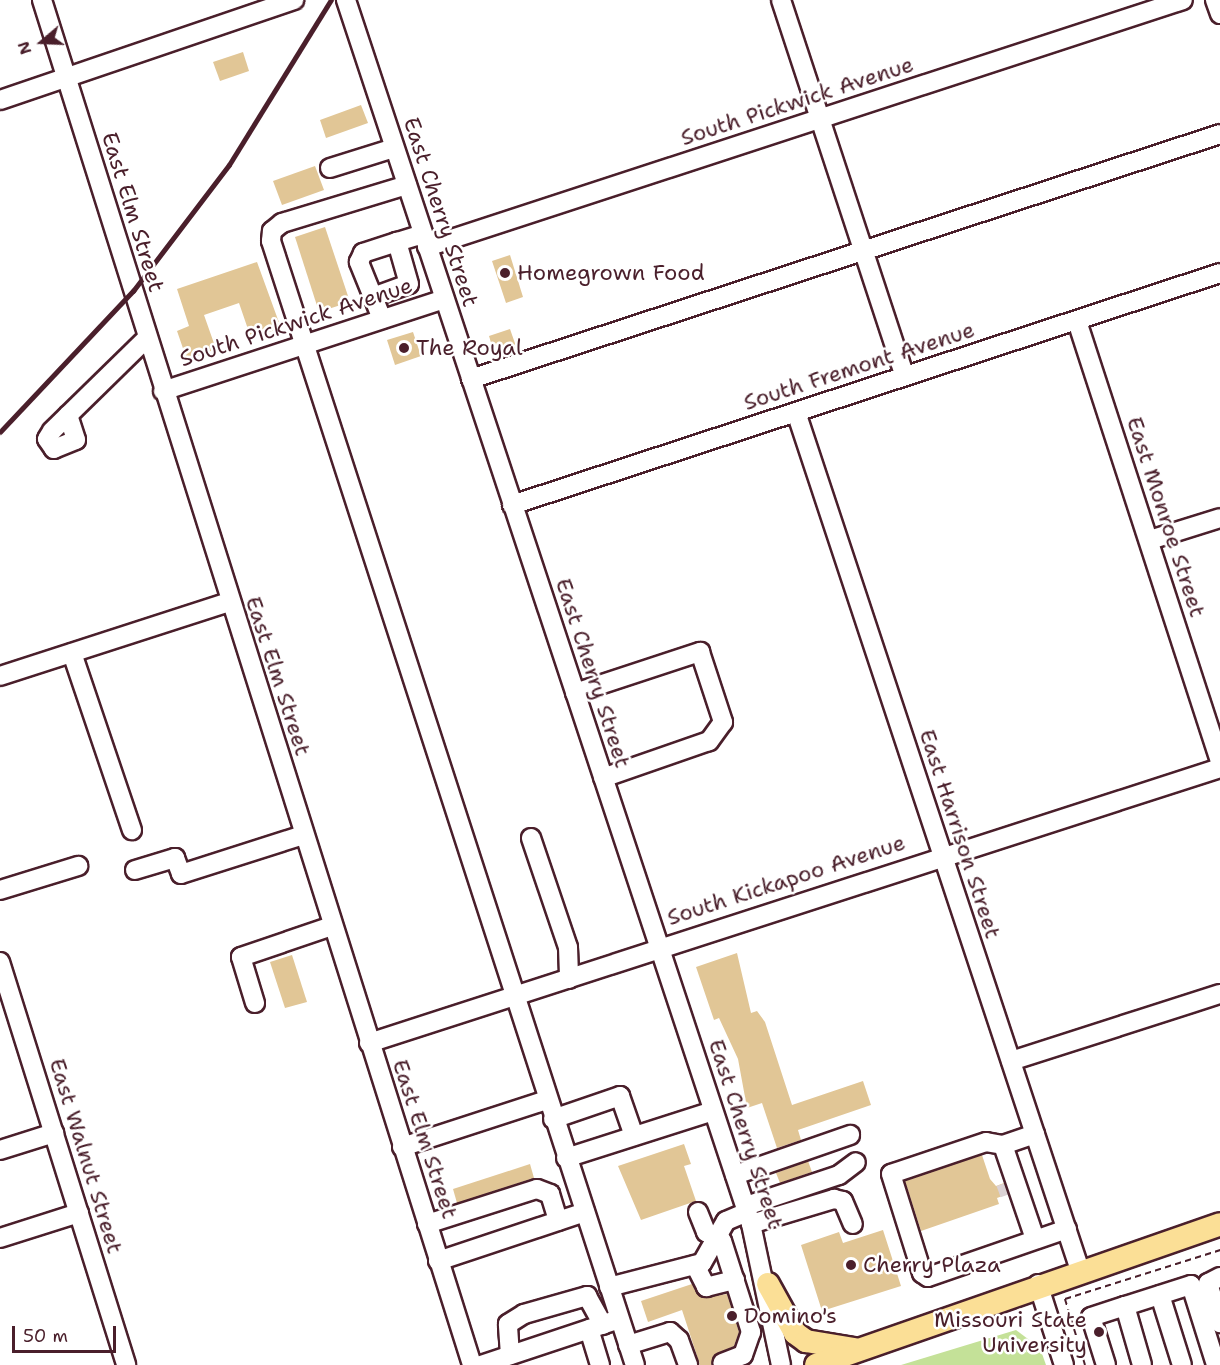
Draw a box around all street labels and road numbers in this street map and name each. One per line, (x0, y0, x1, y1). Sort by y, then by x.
street label: South Pickwick Avenue (677, 51, 917, 151)
street label: East Cherry Street (398, 114, 484, 310)
street label: East Elm Street (96, 129, 170, 295)
street label: South Pickwick Avenue (176, 272, 416, 372)
street label: South Fremont Avenue (740, 316, 978, 416)
street label: East Monroe Street (1121, 413, 1211, 621)
street label: East Cherry Street (550, 575, 636, 771)
street label: East Elm Street (240, 593, 316, 759)
street label: East Harrison Street (914, 726, 1006, 942)
street label: South Kickapoo Avenue (664, 829, 908, 931)
street label: East Cherry Street (703, 1036, 789, 1232)
street label: East Walnut Street (44, 1055, 128, 1257)
street label: East Elm Street (387, 1056, 463, 1222)

